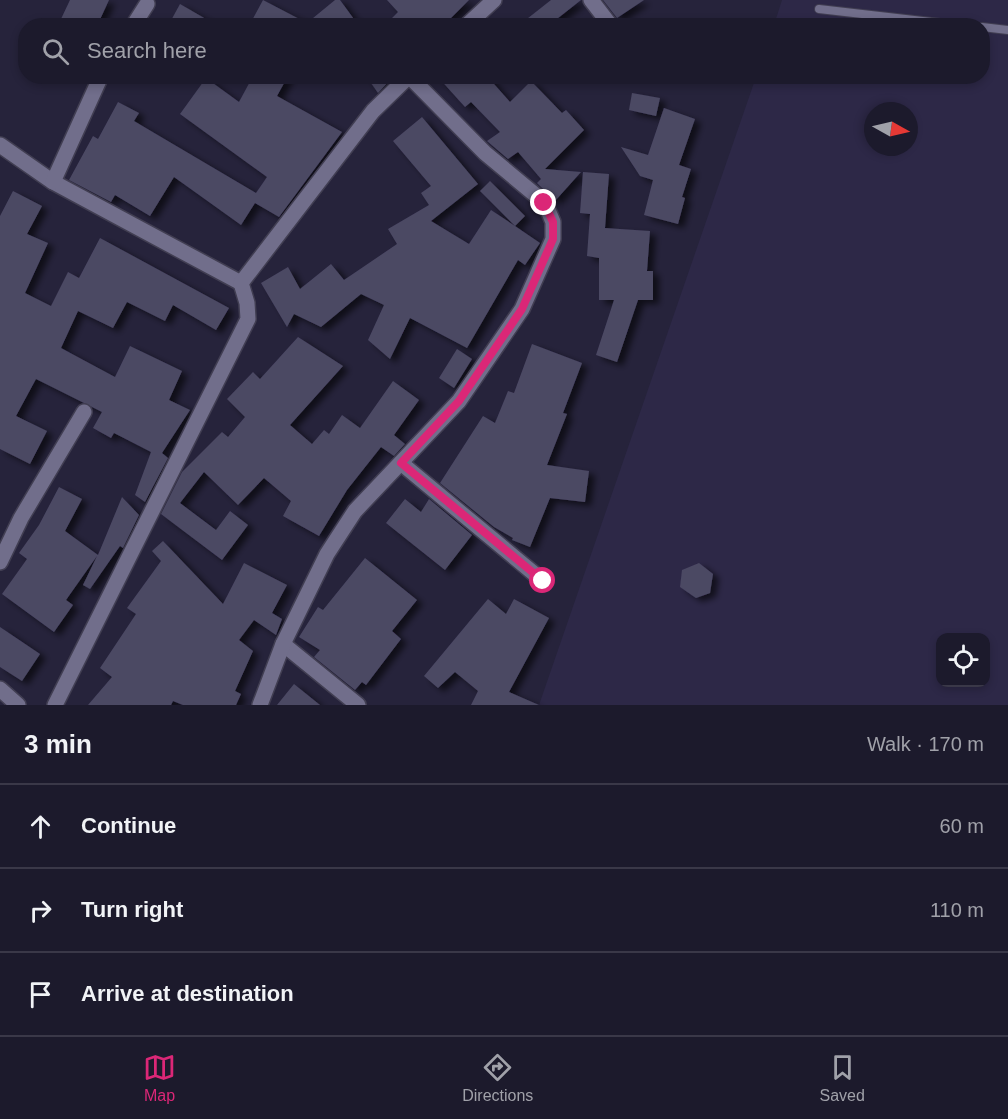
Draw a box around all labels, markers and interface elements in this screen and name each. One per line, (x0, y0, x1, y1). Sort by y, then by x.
search box (18, 18, 990, 84)
icon: search (39, 35, 72, 68)
text: Search here (87, 38, 207, 63)
north arrow (864, 102, 918, 156)
route end (530, 189, 556, 215)
route start (529, 567, 555, 593)
map controls (936, 633, 990, 687)
button: locate (936, 633, 990, 687)
text: 3 min (24, 729, 92, 759)
text: Walk · 170 m (867, 733, 984, 755)
icon: ahead (24, 810, 57, 843)
text: Continue (81, 813, 176, 838)
text: 60 m (940, 815, 984, 837)
icon: right (24, 894, 57, 927)
text: Turn right (81, 897, 183, 922)
text: 110 m (930, 899, 984, 921)
icon: arrive (24, 978, 57, 1011)
text: Arrive at destination (81, 981, 294, 1006)
tab: Map (143, 1051, 176, 1105)
tab: Directions (462, 1051, 533, 1105)
tab: Saved (820, 1051, 865, 1105)

